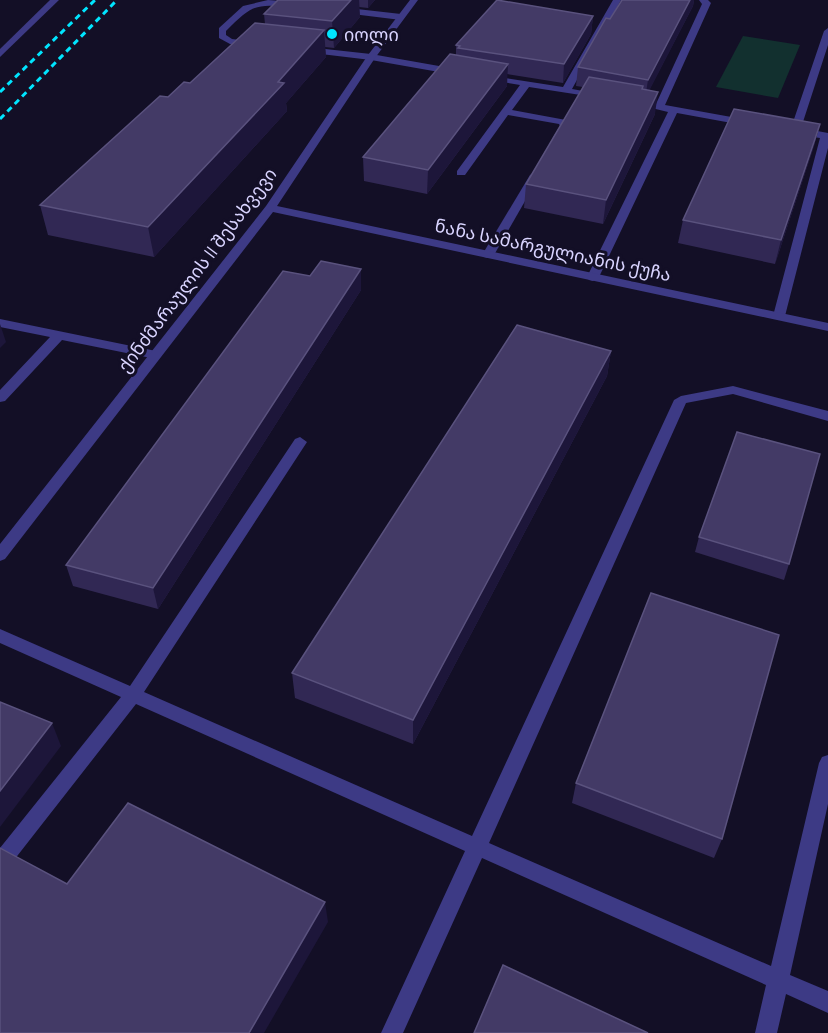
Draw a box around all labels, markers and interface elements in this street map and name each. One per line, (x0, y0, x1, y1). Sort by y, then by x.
place label: იოლი (344, 21, 399, 48)
marker: იოლი (325, 27, 339, 41)
street label: ქინძმარაულის II შესახვევი (111, 162, 283, 378)
street label: ნანა სამარგულიანის ქუჩა (432, 212, 674, 288)

